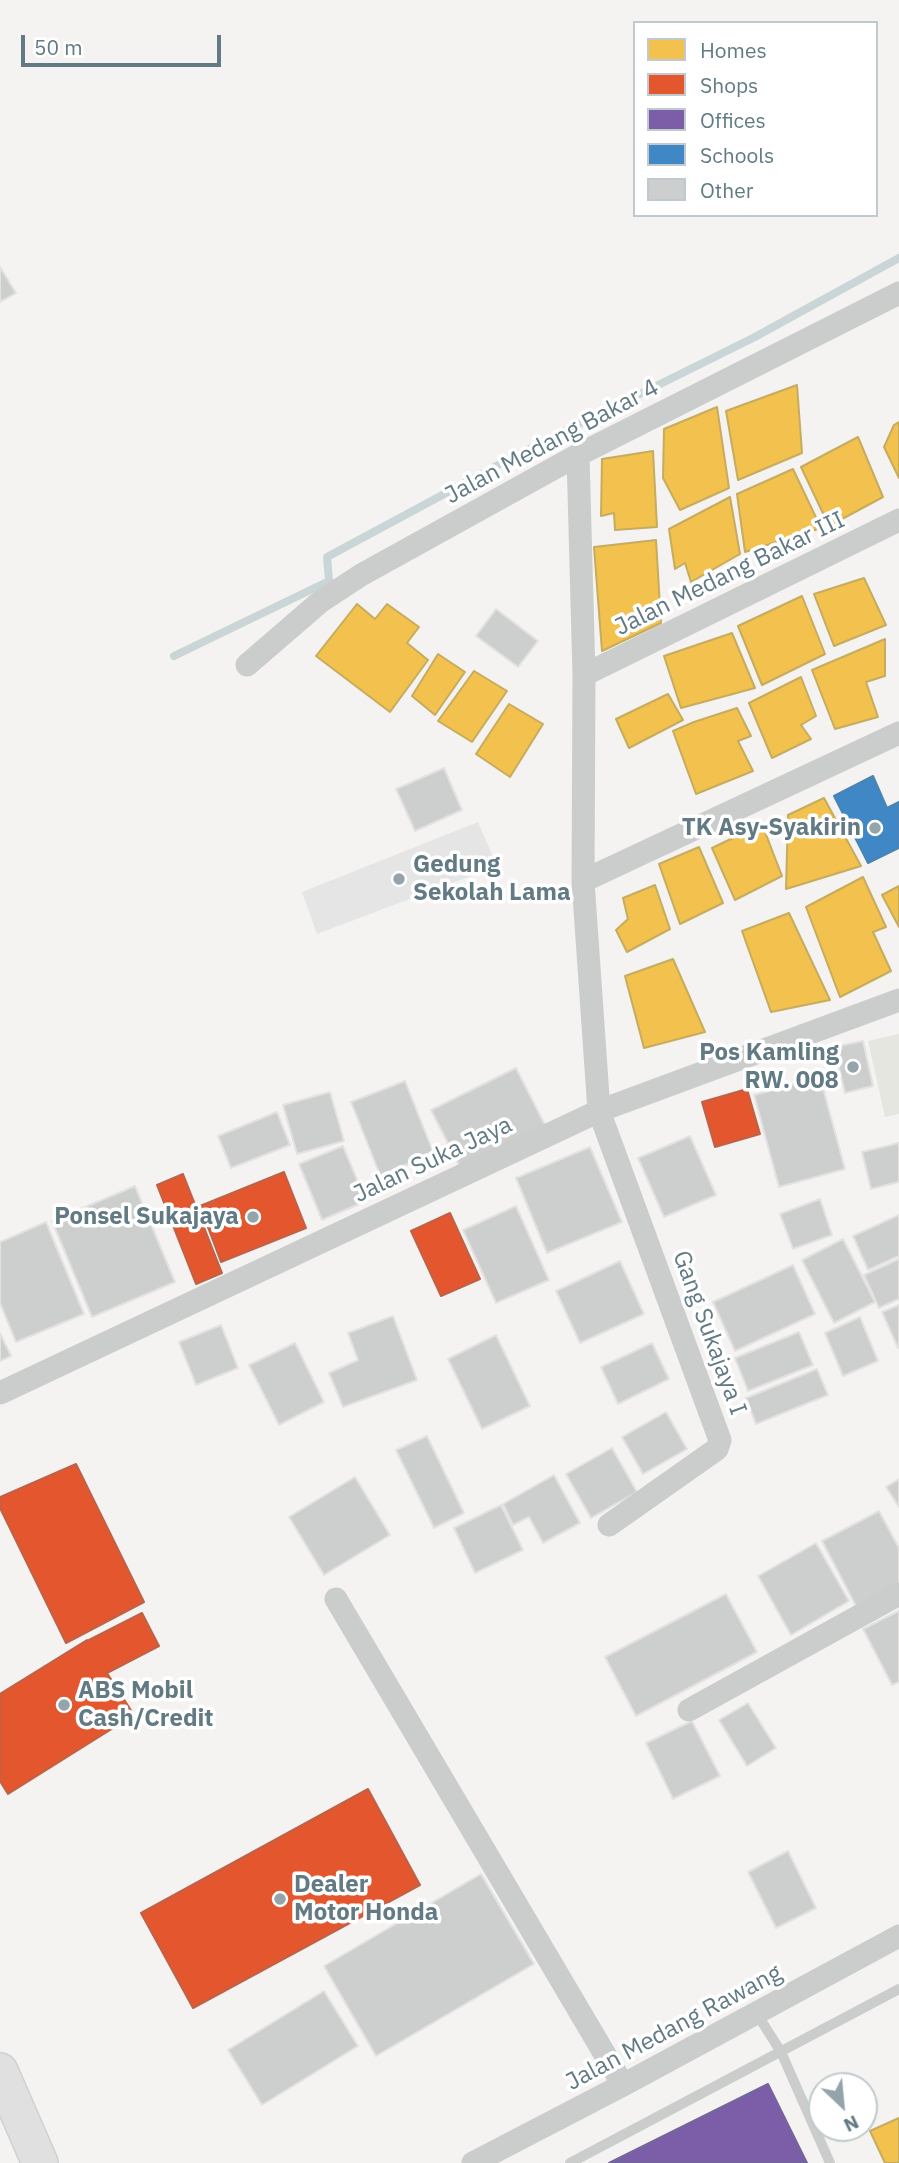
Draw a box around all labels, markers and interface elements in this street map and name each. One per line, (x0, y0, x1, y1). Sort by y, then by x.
scale bar (24, 21, 224, 65)
legend (633, 21, 878, 217)
text: 50 m (34, 33, 83, 61)
text: Homes (700, 36, 767, 64)
text: Shops (700, 71, 758, 99)
text: Offices (700, 106, 766, 134)
text: Schools (700, 141, 774, 169)
text: Other (700, 176, 753, 204)
street label: Jalan Medang Bakar 4 (440, 373, 664, 511)
street label: Jalan Medang Bakar III (610, 506, 850, 642)
place label: TK Asy-Syakirin (682, 814, 861, 842)
marker: TK Asy-Syakirin (867, 820, 883, 836)
place label: Gedung Sekolah Lama (413, 851, 571, 907)
marker: Gedung Sekolah Lama (391, 871, 407, 887)
place label: Pos Kamling RW. 008 (699, 1039, 839, 1095)
marker: Pos Kamling RW. 008 (845, 1059, 861, 1075)
street label: Jalan Suka Jaya (349, 1111, 517, 1209)
place label: Ponsel Sukajaya (54, 1203, 239, 1231)
marker: Ponsel Sukajaya (245, 1209, 261, 1225)
street label: Gang Sukajaya I (666, 1247, 752, 1419)
place label: ABS Mobil Cash/Credit (78, 1677, 214, 1733)
marker: ABS Mobil Cash/Credit (56, 1697, 72, 1713)
place label: Dealer Motor Honda (294, 1871, 439, 1927)
marker: Dealer Motor Honda (272, 1891, 288, 1907)
street label: Jalan Medang Rawang (561, 1959, 787, 2097)
north arrow (808, 2072, 878, 2142)
text: N (840, 2110, 863, 2138)

